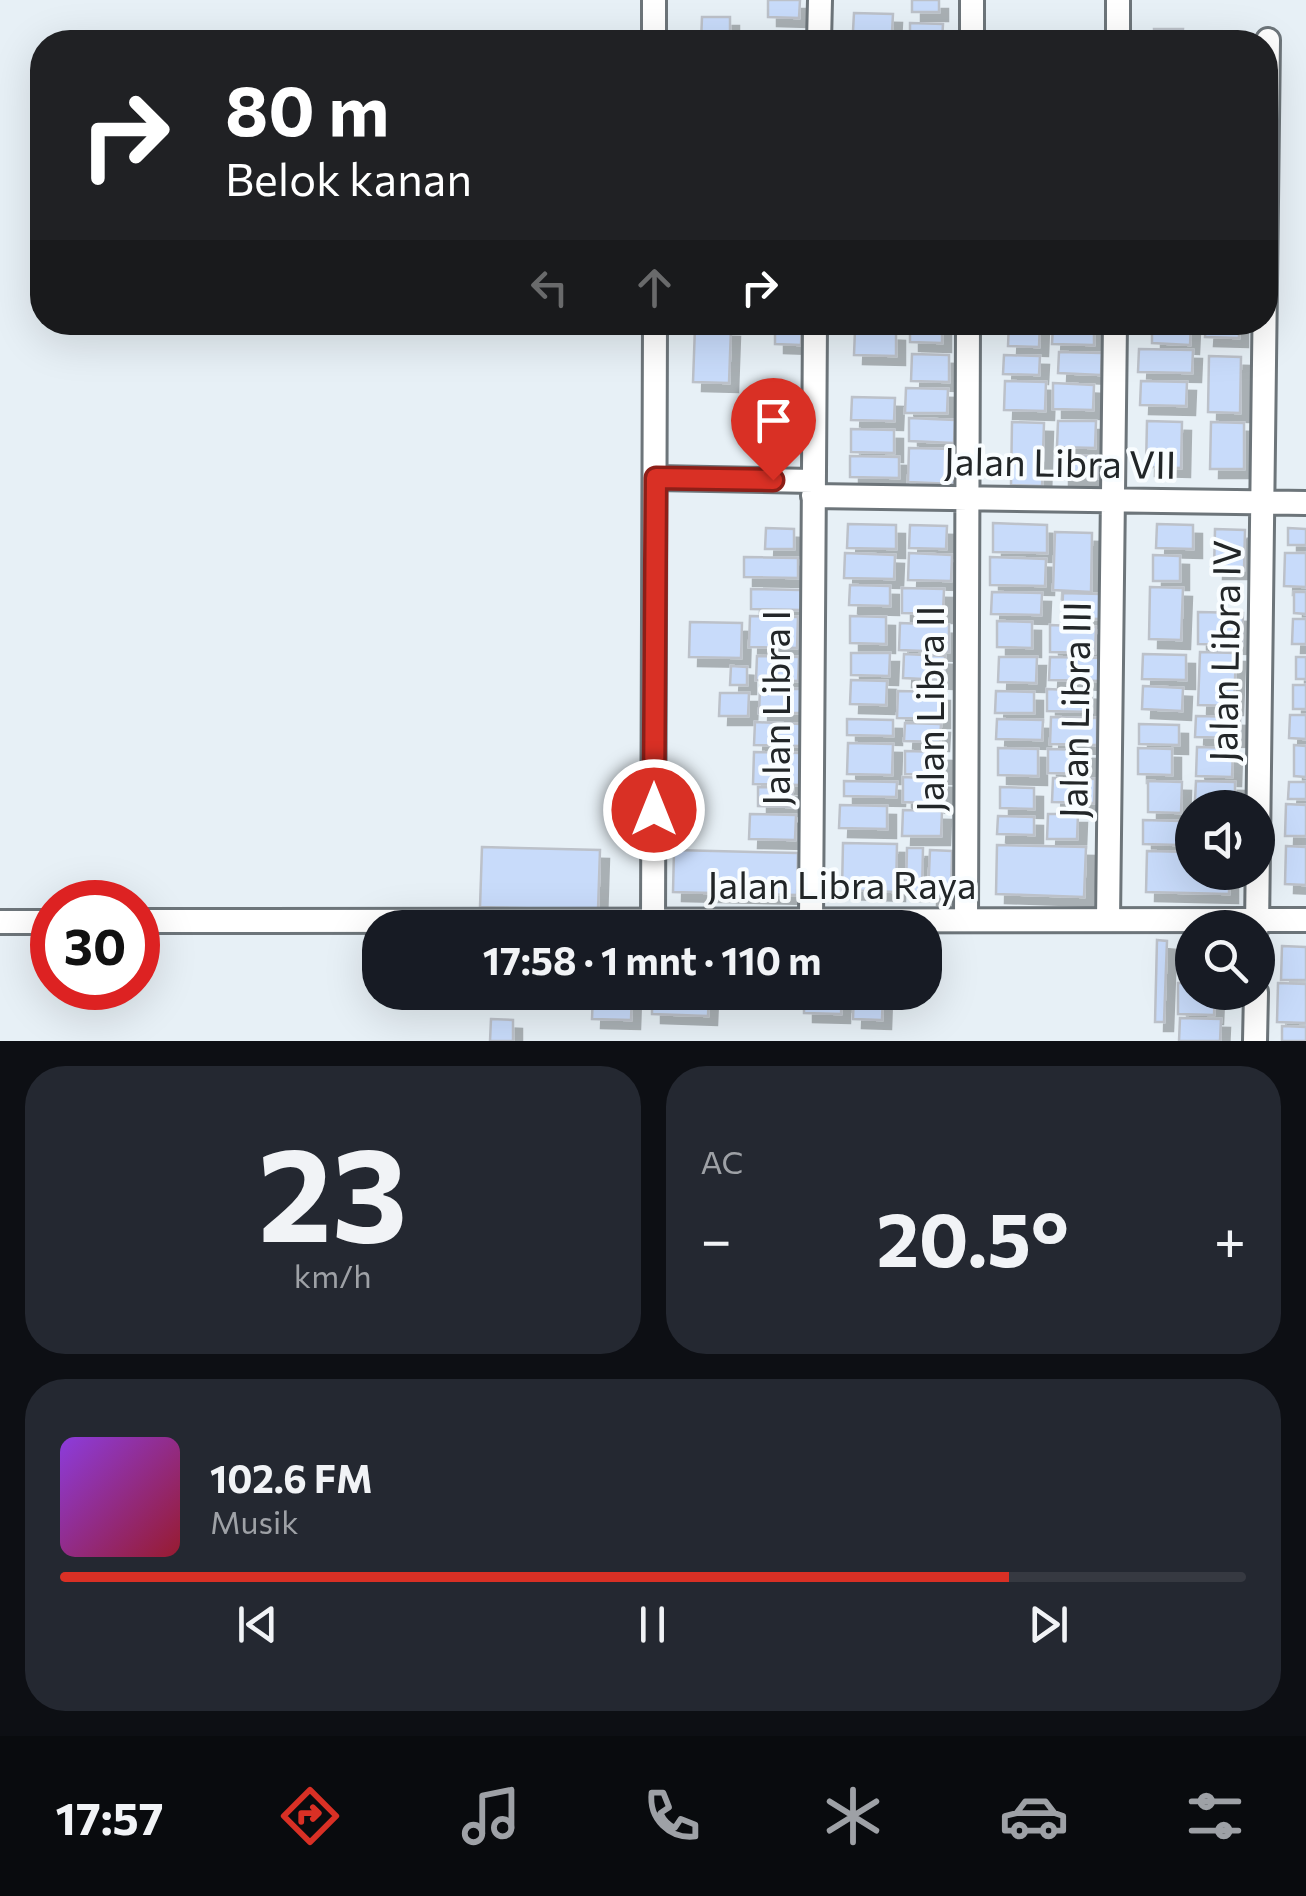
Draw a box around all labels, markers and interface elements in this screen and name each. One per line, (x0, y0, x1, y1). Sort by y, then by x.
text: 80 m (225, 65, 389, 150)
icon: right (60, 70, 190, 200)
text: Belok kanan (225, 150, 472, 205)
icon: left (522, 260, 577, 315)
icon: ahead (627, 260, 682, 315)
icon: right (732, 260, 787, 315)
pin (731, 378, 816, 481)
icon: arrive (746, 393, 801, 448)
street label: Jalan Libra VII (943, 436, 1177, 487)
street label: Jalan Libra IV (1198, 539, 1249, 762)
street label: Jalan Libra III (1048, 601, 1099, 819)
street label: Jalan Libra II (905, 606, 952, 812)
street label: Jalan Libra I (751, 610, 798, 806)
position arrow (602, 758, 706, 862)
map controls (1175, 790, 1275, 1010)
button: sound (1175, 790, 1275, 890)
street label: Jalan Libra Raya (707, 860, 977, 907)
speed limit sign: 30 (30, 880, 160, 1010)
button: search (1175, 910, 1275, 1010)
text: 17:58 · 1 mnt · 110 m (483, 936, 821, 983)
text: 23 (258, 1110, 408, 1269)
text: AC (701, 1141, 744, 1181)
text: 20.5° (876, 1191, 1069, 1282)
text: − (701, 1204, 732, 1271)
text: + (1214, 1204, 1246, 1271)
text: km/h (294, 1255, 372, 1295)
text: 102.6 FM (210, 1454, 373, 1501)
text: Musik (210, 1501, 299, 1541)
icon: previous (230, 1597, 285, 1652)
icon: pause (625, 1597, 680, 1652)
icon: next (1021, 1597, 1076, 1652)
icon: directions (275, 1781, 345, 1851)
icon: music (456, 1781, 526, 1851)
icon: phone (637, 1781, 707, 1851)
icon: climate (818, 1781, 888, 1851)
icon: car (999, 1781, 1069, 1851)
icon: filters (1180, 1781, 1250, 1851)
text: 17:57 (56, 1789, 164, 1844)

